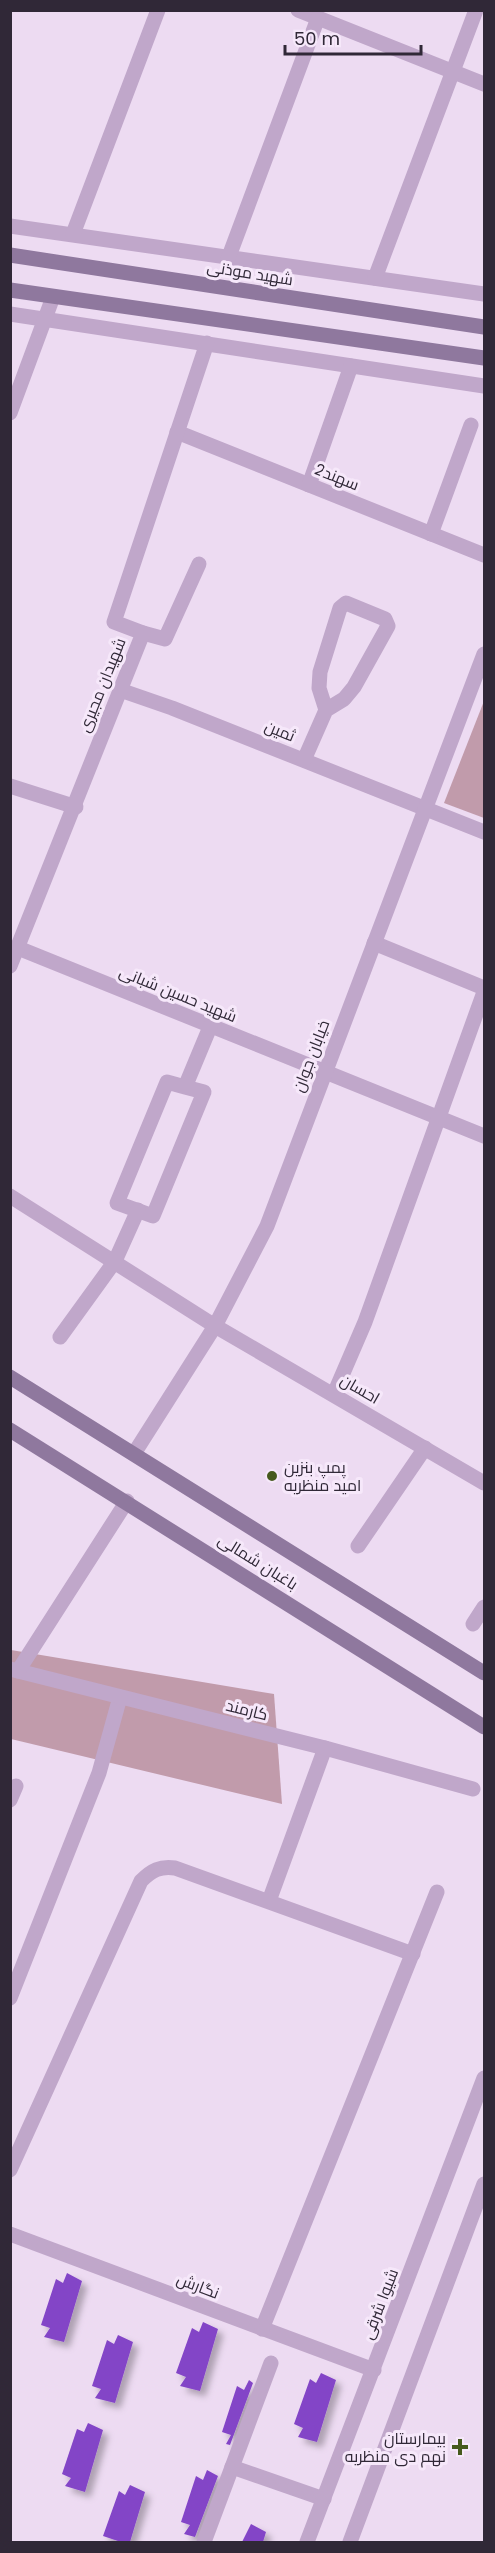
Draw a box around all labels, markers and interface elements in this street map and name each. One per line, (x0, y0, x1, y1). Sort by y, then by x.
scale bar (285, 18, 422, 56)
text: 50 m (294, 26, 340, 51)
street label: شهید موذنی (205, 255, 295, 291)
street label: 2سهند (311, 458, 363, 496)
street label: شهیدان مجیری (73, 634, 131, 736)
street label: ثمین (261, 715, 299, 748)
street label: شهید حسین شبانی (116, 960, 240, 1028)
street label: خیابان جوان (287, 1017, 335, 1095)
street label: احسان (336, 1368, 384, 1410)
place label: پمپ بنزین امید منظریه (284, 1456, 361, 1497)
marker: پمپ بنزین امید منظریه (265, 1469, 279, 1483)
street label: باغبان شمالی (214, 1528, 302, 1596)
street label: کارمند (224, 1694, 270, 1726)
street label: شیوا شرقی (356, 2265, 404, 2343)
street label: نگارش (173, 2267, 223, 2305)
place label: بیمارستان نهم دی منظریه (345, 2427, 446, 2468)
marker: بیمارستان نهم دی منظریه (451, 2438, 469, 2456)

